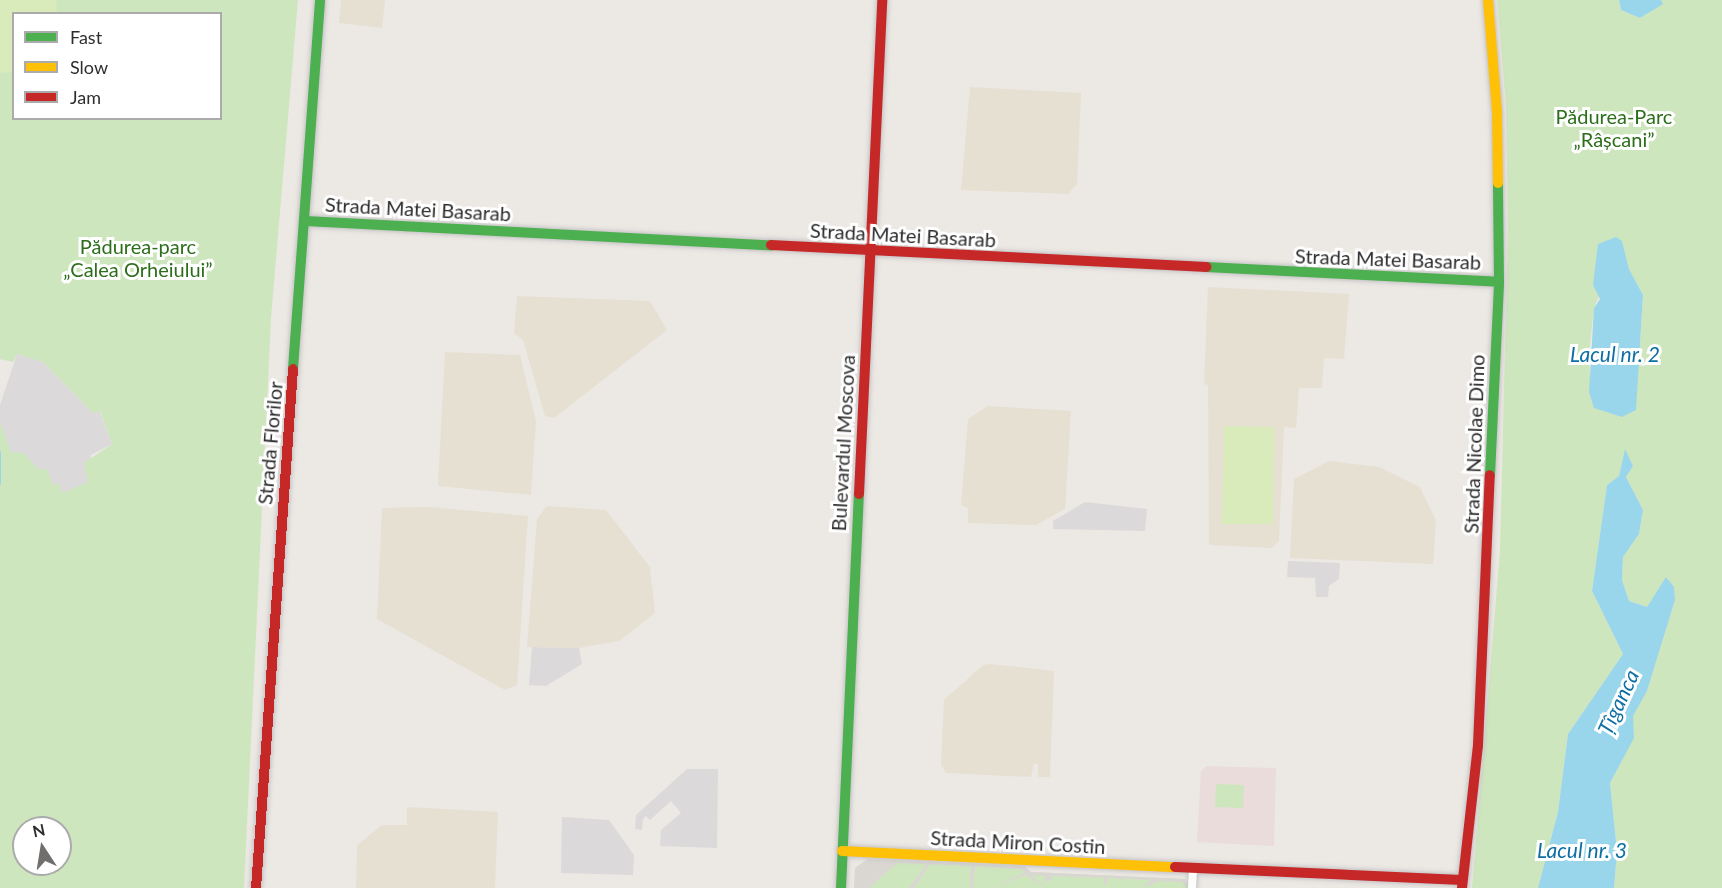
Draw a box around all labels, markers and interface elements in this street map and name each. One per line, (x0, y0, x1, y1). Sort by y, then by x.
legend (12, 12, 222, 120)
text: Fast (70, 26, 102, 48)
text: Slow (70, 56, 108, 78)
text: Jam (70, 86, 101, 108)
park label: Pădurea-Parc „Râșcani” (1556, 105, 1672, 152)
street label: Strada Matei Basarab (324, 192, 512, 226)
street label: Strada Matei Basarab (809, 218, 997, 252)
park label: Pădurea-parc „Calea Orheiului” (63, 234, 213, 281)
street label: Strada Matei Basarab (1295, 244, 1481, 274)
water label: Lacul nr. 2 (1570, 341, 1660, 367)
street label: Bulevardul Moscova (826, 354, 860, 532)
street label: Strada Nicolae Dimo (1459, 354, 1489, 534)
street label: Strada Florilor (253, 380, 287, 506)
water label: Țîganca (1592, 666, 1644, 738)
north arrow (12, 816, 72, 876)
text: N (31, 819, 47, 840)
street label: Strada Miron Costin (930, 825, 1106, 859)
water label: Lacul nr. 3 (1537, 837, 1627, 863)

